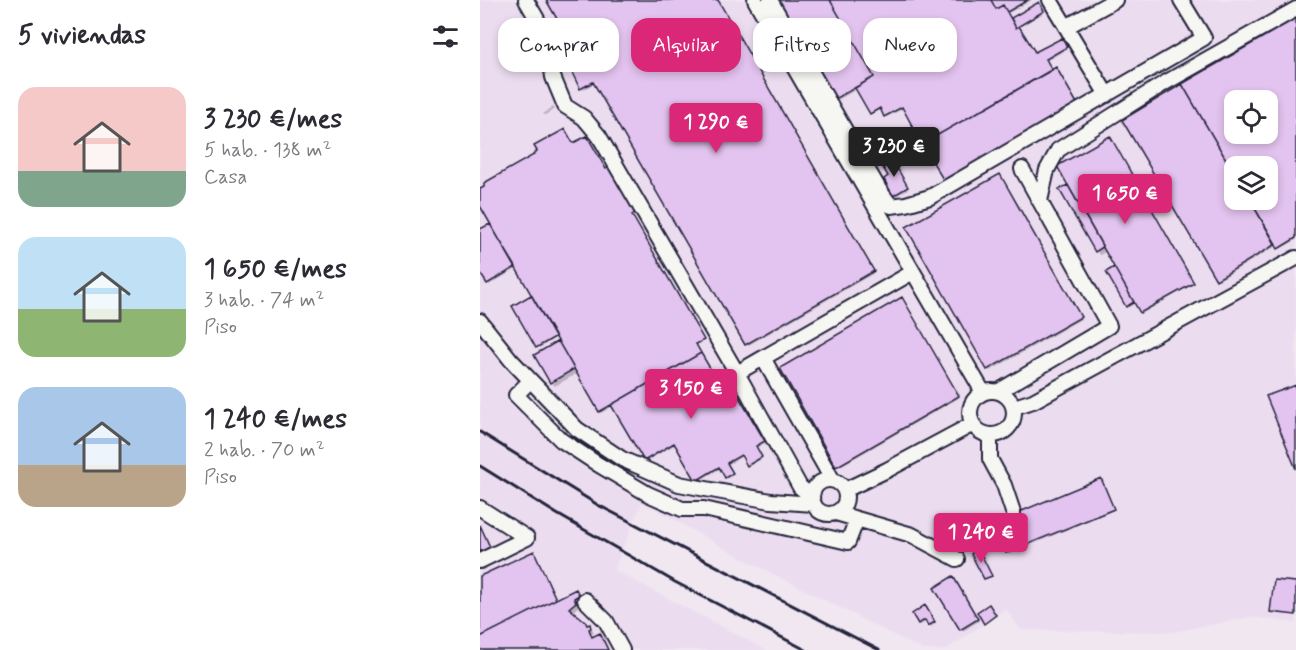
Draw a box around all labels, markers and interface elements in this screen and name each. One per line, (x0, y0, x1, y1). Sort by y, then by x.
chip: Comprar (498, 18, 619, 72)
chip: Alquilar (631, 18, 741, 72)
chip: Filtros (753, 18, 851, 72)
chip: Nuevo (863, 18, 957, 72)
text: 5 viviendas (18, 19, 146, 53)
icon: filters (429, 20, 462, 53)
map controls (1224, 90, 1278, 210)
button: locate (1224, 90, 1278, 144)
text: 3 230 €/mes (204, 103, 342, 137)
pin: 1 290 € (661, 103, 771, 154)
text: 1 290 € (683, 109, 749, 136)
icon: home (66, 111, 138, 183)
pin: 3 230 € (839, 127, 949, 178)
text: 3 230 € (863, 133, 925, 160)
text: 5 hab. · 138 m² (204, 137, 331, 164)
button: layers (1224, 156, 1278, 210)
text: Casa (204, 164, 247, 191)
pin: 1 650 € (1070, 174, 1180, 225)
text: 1 650 € (1092, 180, 1158, 207)
text: 1 650 €/mes (204, 253, 347, 287)
icon: home (66, 261, 138, 333)
text: 3 hab. · 74 m² (204, 287, 324, 314)
text: Piso (204, 314, 237, 341)
pin: 3 150 € (636, 369, 746, 420)
text: 3 150 € (659, 375, 723, 402)
text: 1 240 €/mes (204, 403, 347, 437)
icon: home (66, 411, 138, 483)
text: 2 hab. · 70 m² (204, 437, 325, 464)
text: Piso (204, 464, 237, 491)
pin: 1 240 € (926, 513, 1036, 564)
text: 1 240 € (948, 519, 1014, 546)

